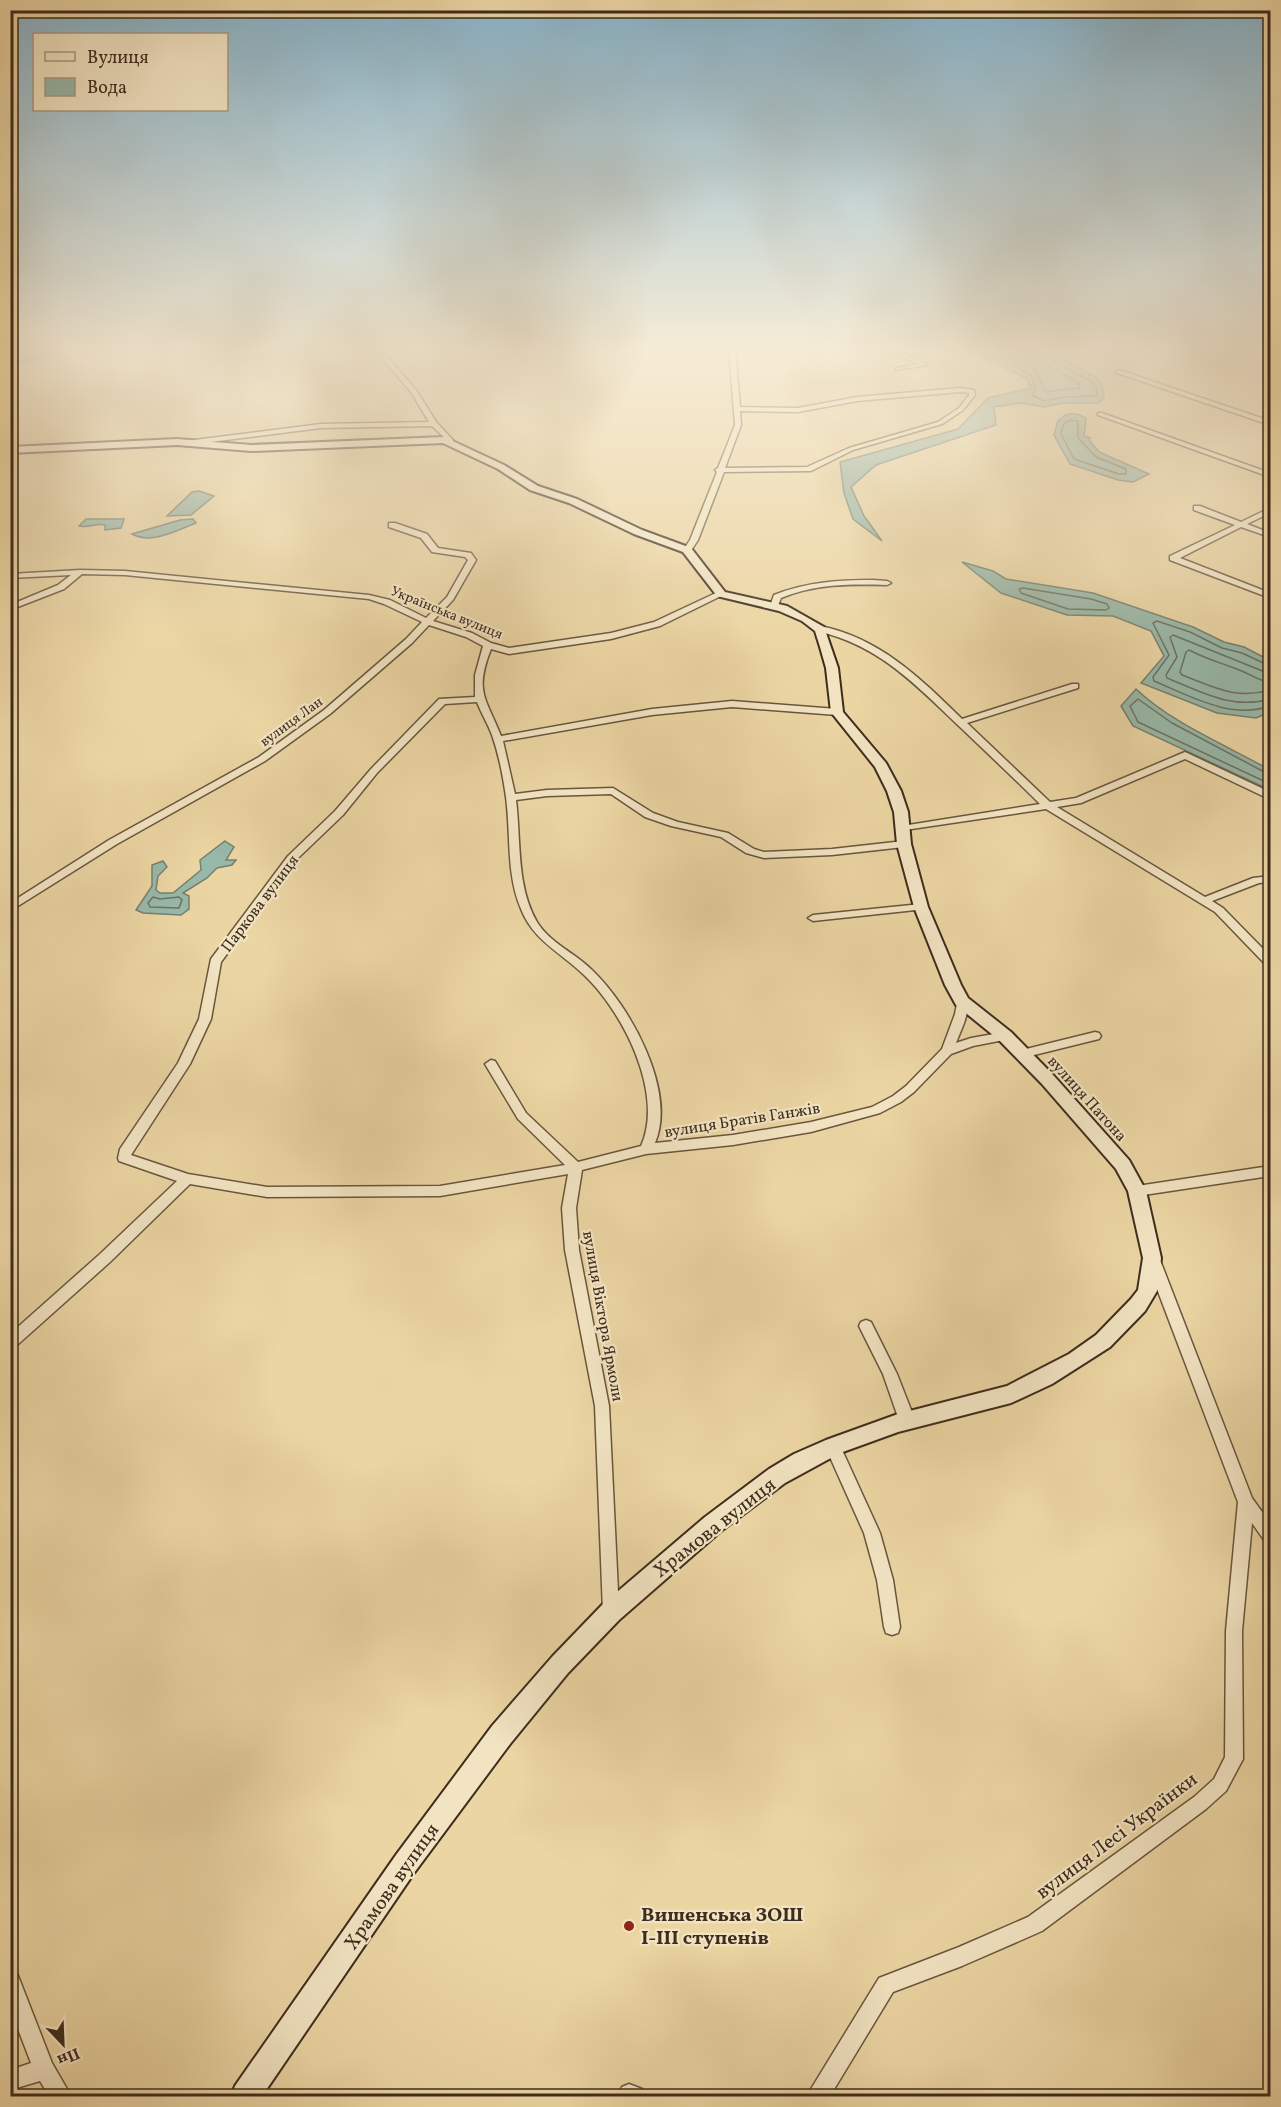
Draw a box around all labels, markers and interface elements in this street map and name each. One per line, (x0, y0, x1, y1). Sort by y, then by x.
legend (33, 33, 228, 111)
text: Вулиця (87, 46, 149, 71)
text: Вода (87, 76, 127, 101)
street label: Українська вулиця (388, 582, 505, 645)
street label: вулиця Лан (257, 693, 328, 752)
street label: Паркова вулиця (217, 851, 305, 958)
street label: вулиця Патона (1042, 1051, 1131, 1147)
street label: вулиця Братів Ганжів (663, 1098, 822, 1144)
street label: вулиця Віктора Ярмоли (576, 1229, 628, 1404)
street label: Храмова вулиця (648, 1472, 782, 1585)
street label: вулиця Лесі Українки (1030, 1766, 1204, 1907)
street label: Храмова вулиця (339, 1818, 447, 1956)
place label: Вишенська ЗОШ І-ІІІ ступенів (641, 1902, 803, 1953)
marker: Вишенська ЗОШ І-ІІІ ступенів (622, 1919, 636, 1933)
north arrow (33, 2014, 93, 2074)
text: Пн (53, 2041, 83, 2071)

